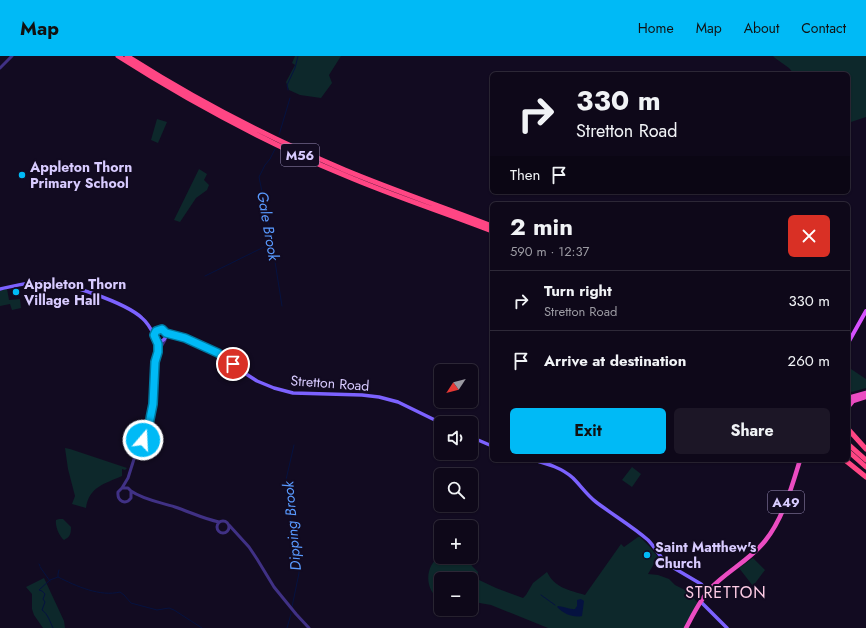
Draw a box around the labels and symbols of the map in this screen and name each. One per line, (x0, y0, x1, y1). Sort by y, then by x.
road number: M56 (281, 144, 319, 166)
place label: Appleton Thorn Primary School (29, 157, 132, 193)
marker: Appleton Thorn Primary School (17, 170, 27, 180)
water label: Gale Brook (251, 190, 285, 263)
place label: Appleton Thorn Village Hall (23, 274, 126, 310)
marker: Appleton Thorn Village Hall (11, 287, 21, 297)
pin (216, 347, 250, 381)
north arrow (434, 364, 478, 408)
street label: Stretton Road (290, 370, 370, 396)
position arrow (122, 419, 164, 461)
water label: Dipping Brook (277, 480, 307, 572)
road number: A49 (768, 491, 804, 513)
place label: Saint Matthew's Church (655, 537, 757, 573)
marker: Saint Matthew's Church (642, 550, 652, 560)
district label: STRETTON (685, 581, 767, 604)

